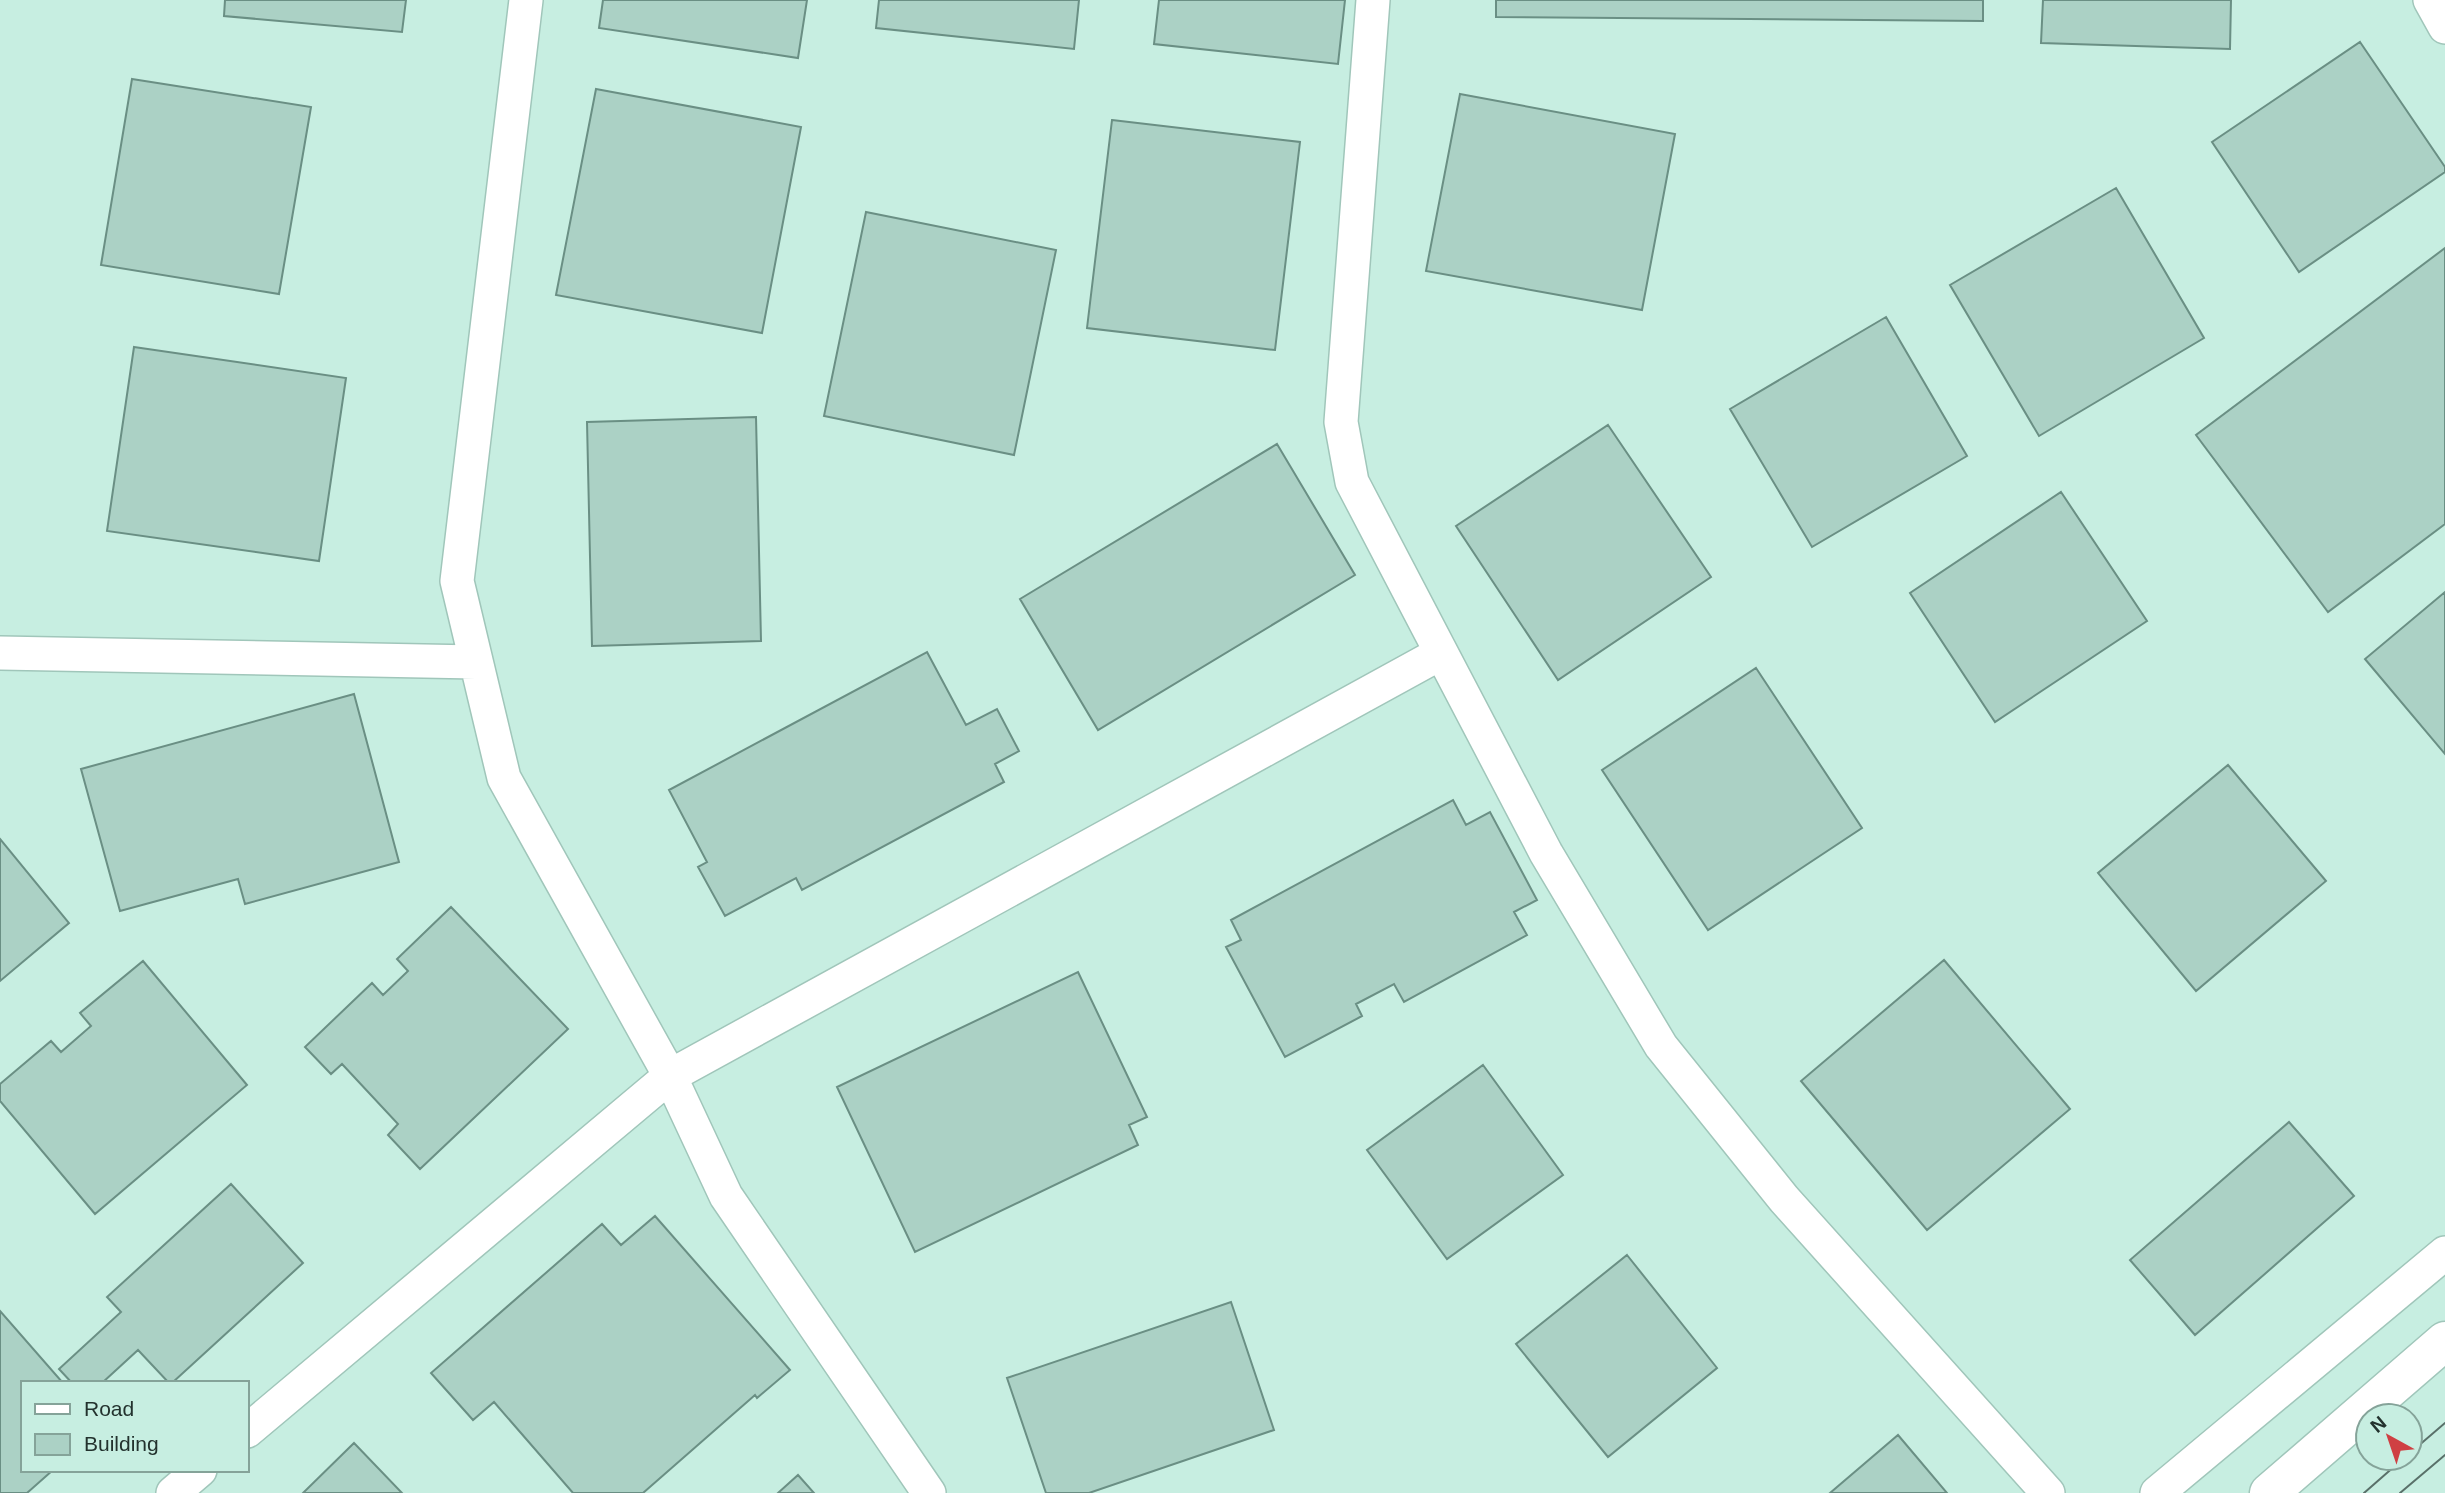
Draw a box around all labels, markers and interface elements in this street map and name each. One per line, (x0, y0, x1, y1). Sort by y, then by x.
legend (21, 1381, 248, 1472)
text: Road (84, 1397, 134, 1420)
north arrow (2354, 1402, 2424, 1472)
text: N (2366, 1412, 2390, 1437)
text: Building (84, 1432, 159, 1455)

